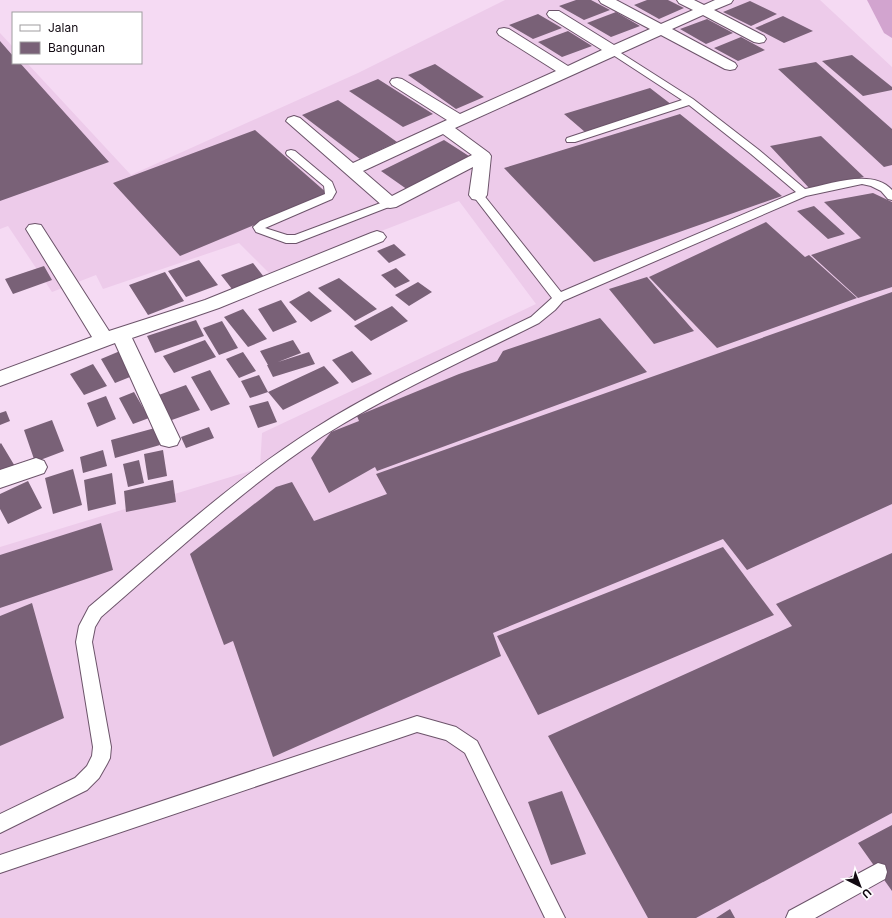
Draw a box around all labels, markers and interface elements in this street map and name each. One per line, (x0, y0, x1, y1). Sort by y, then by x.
legend (12, 12, 142, 64)
text: Jalan (48, 20, 78, 35)
text: Bangunan (48, 40, 105, 55)
north arrow (840, 866, 880, 906)
text: U (859, 886, 874, 901)

